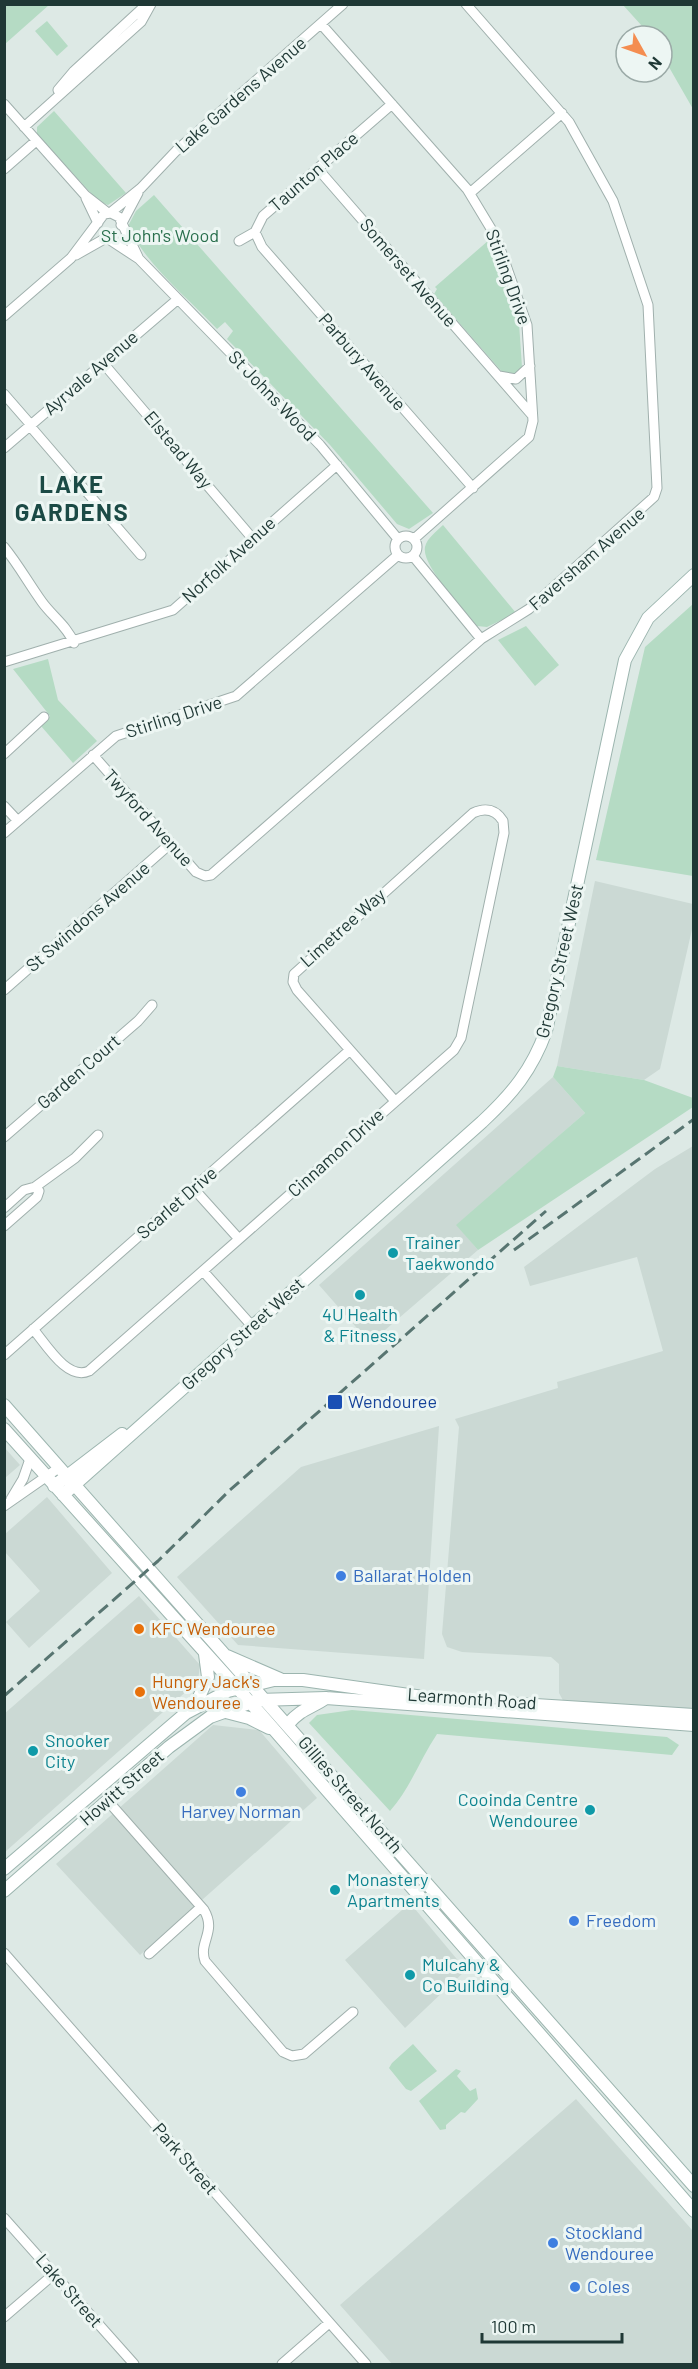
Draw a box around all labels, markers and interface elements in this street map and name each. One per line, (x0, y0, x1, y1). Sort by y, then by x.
north arrow (614, 24, 674, 84)
street label: Lake Gardens Avenue (170, 31, 310, 157)
text: N (645, 54, 667, 74)
street label: Taunton Place (264, 127, 362, 216)
street label: Somerset Avenue (356, 214, 462, 331)
park label: St John's Wood (101, 224, 219, 246)
street label: Stirling Drive (482, 226, 536, 327)
street label: Parbury Avenue (314, 308, 411, 415)
street label: Ayrvale Avenue (39, 325, 142, 419)
street label: St Johns Wood (224, 346, 321, 445)
street label: Elstead Way (140, 406, 218, 493)
district label: LAKE GARDENS (15, 469, 129, 526)
street label: Faversham Avenue (524, 502, 649, 615)
street label: Norfolk Avenue (177, 512, 280, 607)
street label: Stirling Drive (123, 690, 225, 742)
street label: Twyford Avenue (99, 764, 198, 871)
street label: St Swindons Avenue (21, 856, 154, 976)
street label: Gregory Street West (531, 881, 587, 1040)
street label: Limetree Way (295, 883, 390, 971)
street label: Garden Court (32, 1029, 124, 1113)
street label: Cinnamon Drive (283, 1103, 388, 1201)
street label: Scarlet Drive (132, 1161, 221, 1243)
place label: Trainer Taekwondo (405, 1231, 494, 1274)
marker: Trainer Taekwondo (386, 1246, 400, 1260)
street label: Gregory Street West (176, 1272, 308, 1394)
marker: 4U Health & Fitness (353, 1288, 367, 1302)
place label: 4U Health & Fitness (322, 1303, 398, 1346)
place label: Wendouree (348, 1390, 437, 1412)
marker: Wendouree (326, 1393, 344, 1411)
place label: Ballarat Holden (353, 1564, 472, 1586)
marker: Ballarat Holden (334, 1569, 348, 1583)
place label: KFC Wendouree (151, 1617, 276, 1639)
marker: KFC Wendouree (132, 1622, 146, 1636)
place label: Hungry Jack's Wendouree (152, 1670, 260, 1713)
street label: Learmonth Road (407, 1683, 537, 1713)
marker: Hungry Jack's Wendouree (133, 1685, 147, 1699)
place label: Snooker City (45, 1729, 110, 1772)
street label: Gillies Street North (294, 1731, 408, 1857)
marker: Snooker City (26, 1744, 40, 1758)
street label: Howitt Street (75, 1745, 168, 1830)
marker: Harvey Norman (234, 1785, 248, 1799)
place label: Cooinda Centre Wendouree (458, 1788, 578, 1831)
place label: Harvey Norman (181, 1800, 301, 1822)
marker: Cooinda Centre Wendouree (583, 1803, 597, 1817)
place label: Monastery Apartments (347, 1868, 440, 1911)
marker: Monastery Apartments (328, 1883, 342, 1897)
place label: Freedom (586, 1909, 656, 1931)
marker: Freedom (567, 1914, 581, 1928)
place label: Mulcahy & Co Building (422, 1953, 509, 1996)
marker: Mulcahy & Co Building (403, 1968, 417, 1982)
street label: Park Street (149, 2118, 223, 2199)
place label: Stockland Wendouree (565, 2221, 654, 2264)
marker: Stockland Wendouree (546, 2236, 560, 2250)
street label: Lake Street (32, 2249, 108, 2332)
place label: Coles (587, 2275, 630, 2297)
marker: Coles (568, 2280, 582, 2294)
scale bar (482, 2306, 622, 2344)
text: 100 m (491, 2315, 536, 2337)

